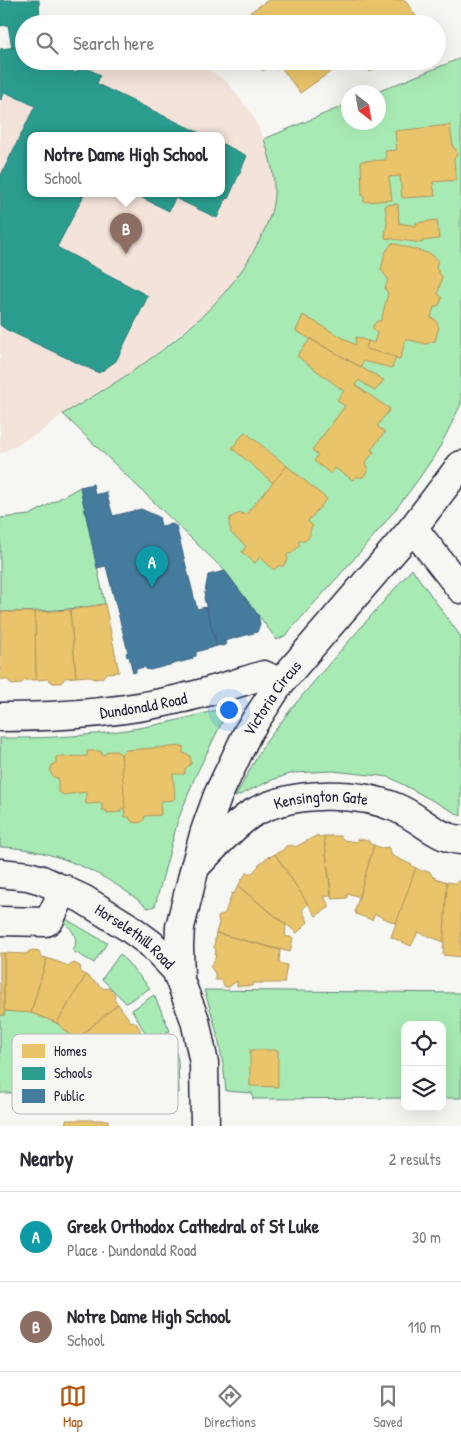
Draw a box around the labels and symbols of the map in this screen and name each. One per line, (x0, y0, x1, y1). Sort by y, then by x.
north arrow (341, 85, 386, 130)
pin: B (110, 213, 142, 254)
pin: A (136, 546, 168, 587)
street label: Victoria Circus (238, 655, 306, 740)
street label: Dundonald Road (99, 686, 189, 723)
your location (216, 697, 242, 723)
street label: Kensington Gate (271, 785, 371, 814)
street label: Horselethill Road (91, 898, 180, 974)
legend (12, 1034, 178, 1114)
text: Homes (54, 1041, 87, 1060)
text: Schools (54, 1063, 92, 1082)
text: Public (54, 1086, 85, 1105)

